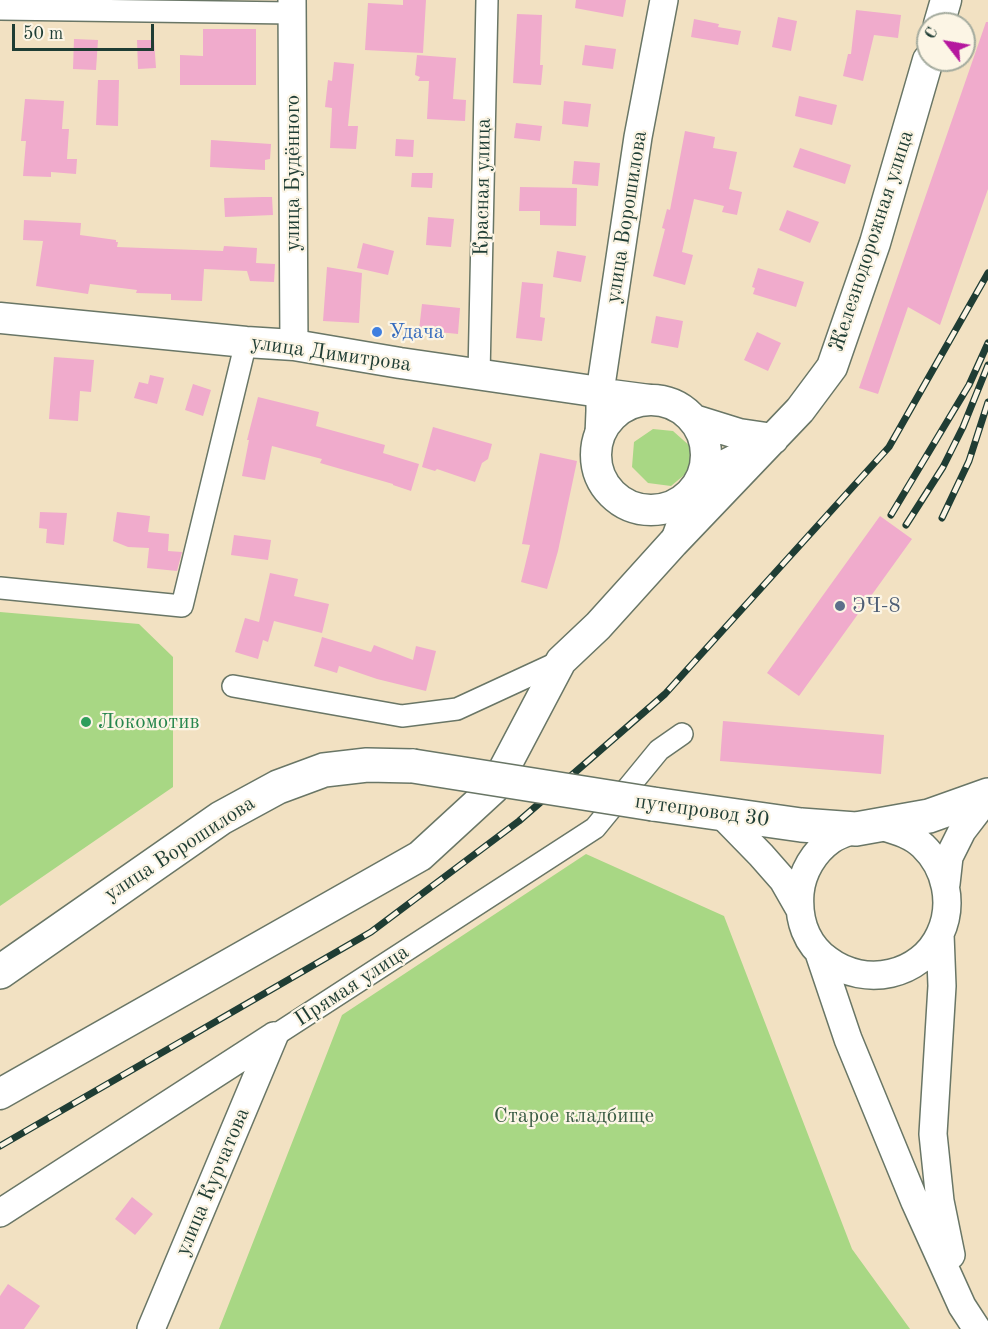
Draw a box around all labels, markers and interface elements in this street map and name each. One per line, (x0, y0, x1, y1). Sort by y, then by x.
scale bar (15, 12, 158, 50)
north arrow (916, 12, 976, 72)
text: 50 m (23, 25, 63, 43)
text: С (923, 25, 942, 42)
street label: улица Будённого (280, 95, 306, 251)
street label: Красная улица (469, 118, 497, 256)
street label: Железнодорожная улица (824, 127, 920, 355)
street label: улица Ворошилова (601, 129, 653, 305)
place label: Удача (389, 319, 444, 345)
marker: Удача (370, 325, 384, 339)
street label: улица Димитрова (249, 330, 413, 378)
place label: ЭЧ-8 (852, 593, 901, 619)
marker: ЭЧ-8 (833, 599, 847, 613)
place label: Локомотив (98, 709, 200, 735)
marker: Локомотив (79, 715, 93, 729)
street label: путепровод 30 (633, 789, 771, 833)
street label: улица Ворошилова (100, 791, 260, 907)
street label: Прямая улица (290, 940, 414, 1032)
park label: Старое кладбище (494, 1103, 654, 1129)
street label: улица Курчатова (170, 1104, 256, 1260)

